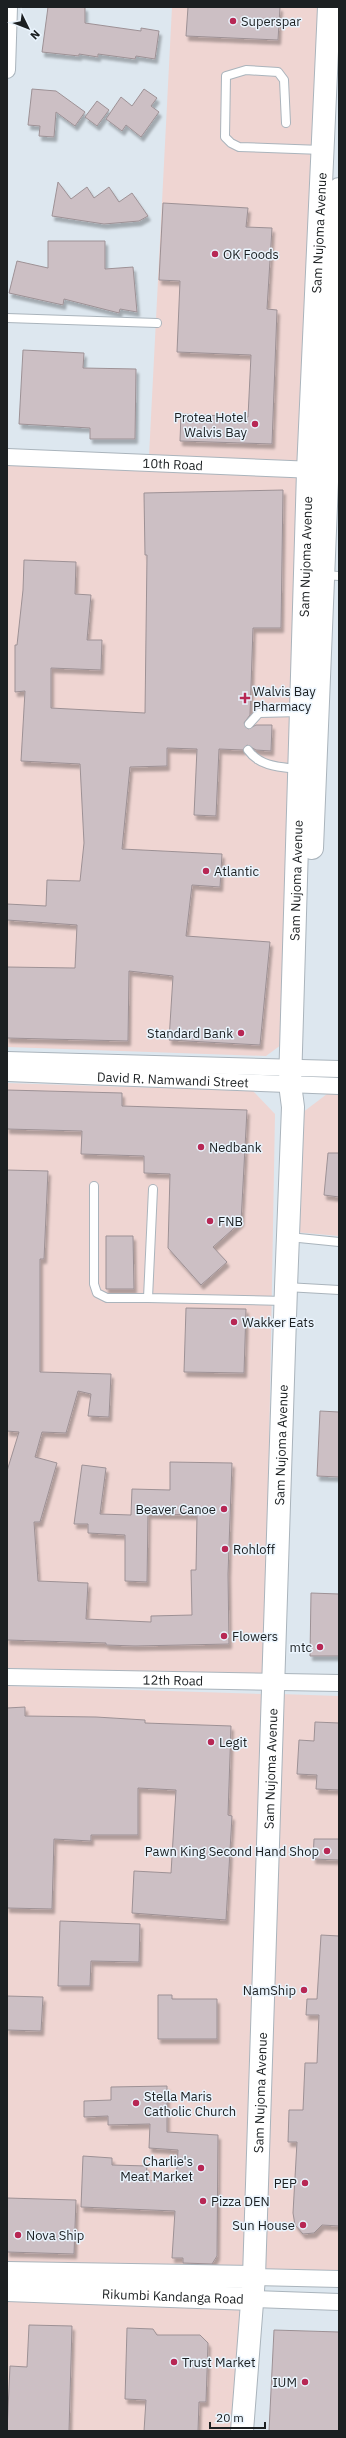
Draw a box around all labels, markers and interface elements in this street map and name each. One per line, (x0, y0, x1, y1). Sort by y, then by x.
north arrow (8, 8, 48, 48)
place label: Superspar (241, 13, 301, 30)
marker: Superspar (228, 16, 238, 26)
text: N (27, 27, 43, 43)
street label: Sam Nujoma Avenue (308, 172, 330, 294)
place label: OK Foods (223, 246, 279, 263)
marker: OK Foods (210, 249, 220, 259)
place label: Protea Hotel Walvis Bay (174, 409, 248, 441)
marker: Protea Hotel Walvis Bay (250, 419, 260, 429)
street label: 10th Road (142, 454, 203, 474)
street label: Sam Nujoma Avenue (295, 496, 316, 617)
place label: Walvis Bay Pharmacy (253, 683, 316, 715)
marker: Walvis Bay Pharmacy (240, 693, 250, 703)
street label: Sam Nujoma Avenue (286, 820, 306, 941)
place label: Atlantic (214, 863, 260, 880)
marker: Atlantic (201, 866, 211, 876)
place label: Standard Bank (147, 1025, 233, 1042)
marker: Standard Bank (236, 1028, 246, 1038)
street label: David R. Namwandi Street (97, 1068, 249, 1091)
place label: Nedbank (209, 1139, 262, 1156)
marker: Nedbank (196, 1142, 206, 1152)
place label: FNB (218, 1213, 243, 1230)
marker: FNB (205, 1216, 215, 1226)
place label: Wakker Eats (242, 1314, 314, 1331)
marker: Wakker Eats (229, 1317, 239, 1327)
street label: Sam Nujoma Avenue (270, 1384, 291, 1506)
place label: Beaver Canoe (135, 1501, 216, 1518)
marker: Beaver Canoe (219, 1504, 229, 1514)
place label: Rohloff (233, 1541, 275, 1558)
marker: Rohloff (220, 1544, 230, 1554)
place label: Flowers (232, 1628, 278, 1645)
marker: Flowers (219, 1631, 229, 1641)
place label: mtc (290, 1639, 312, 1656)
marker: mtc (315, 1642, 325, 1652)
street label: 12th Road (143, 1671, 203, 1689)
street label: Sam Nujoma Avenue (260, 1708, 281, 1829)
place label: Legit (219, 1734, 247, 1751)
marker: Legit (206, 1737, 216, 1747)
place label: Pawn King Second Hand Shop (145, 1843, 319, 1860)
marker: Pawn King Second Hand Shop (322, 1846, 332, 1856)
place label: NamShip (243, 1982, 296, 1999)
marker: NamShip (299, 1985, 309, 1995)
street label: Sam Nujoma Avenue (250, 2032, 270, 2153)
place label: Stella Maris Catholic Church (144, 2088, 236, 2120)
marker: Stella Maris Catholic Church (131, 2098, 141, 2108)
place label: Charlie's Meat Market (120, 2153, 193, 2185)
marker: Charlie's Meat Market (196, 2163, 206, 2173)
place label: PEP (274, 2175, 297, 2192)
marker: PEP (300, 2178, 310, 2188)
place label: Pizza DEN (211, 2193, 270, 2210)
marker: Pizza DEN (198, 2196, 208, 2206)
place label: Sun House (232, 2217, 295, 2234)
marker: Sun House (298, 2220, 308, 2230)
place label: Nova Ship (26, 2227, 84, 2244)
marker: Nova Ship (13, 2230, 23, 2240)
street label: Rikumbi Kandanga Road (102, 2285, 244, 2307)
place label: Trust Market (182, 2354, 255, 2371)
marker: Trust Market (169, 2357, 179, 2367)
place label: IUM (272, 2374, 297, 2391)
marker: IUM (300, 2377, 310, 2387)
scale bar (210, 2404, 265, 2430)
text: 20 m (216, 2410, 244, 2425)

